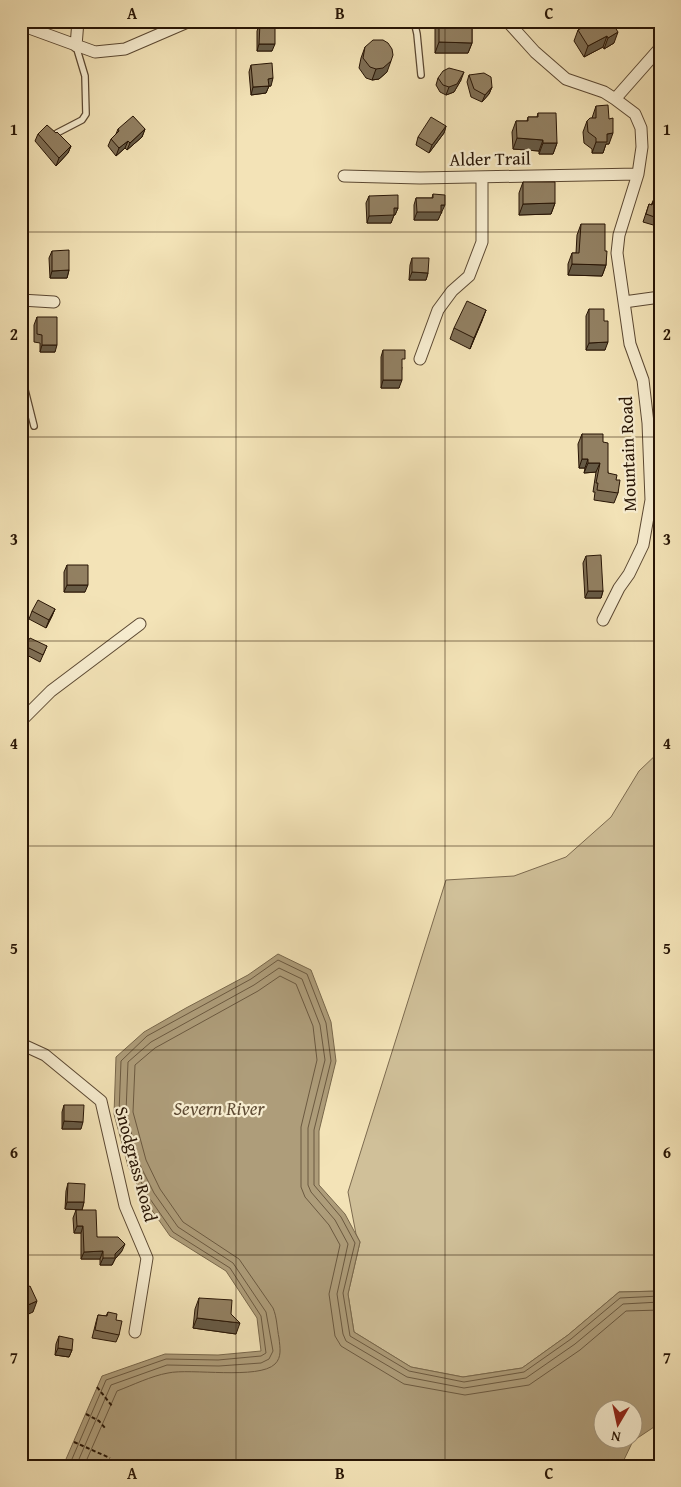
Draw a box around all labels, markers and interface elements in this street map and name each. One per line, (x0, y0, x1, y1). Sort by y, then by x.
text: A (127, 1, 138, 25)
text: B (335, 1, 345, 25)
text: C (544, 1, 554, 25)
text: 1 (10, 117, 18, 141)
text: 1 (663, 117, 671, 141)
street label: Alder Trail (449, 144, 531, 173)
text: 2 (10, 322, 18, 346)
text: 2 (663, 322, 671, 346)
street label: Mountain Road (612, 395, 643, 512)
text: 3 (10, 527, 18, 551)
text: 3 (663, 527, 671, 551)
text: 4 (10, 731, 18, 755)
text: 4 (663, 731, 671, 755)
text: 5 (10, 936, 18, 960)
text: 5 (663, 936, 671, 960)
water label: Severn River (173, 1094, 265, 1122)
street label: Snodgrass Road (108, 1103, 165, 1225)
text: 6 (10, 1140, 18, 1164)
text: 6 (663, 1140, 671, 1164)
text: 7 (10, 1345, 18, 1369)
text: 7 (663, 1345, 671, 1369)
north arrow (594, 1400, 644, 1450)
text: N (609, 1426, 622, 1447)
text: A (127, 1461, 138, 1485)
text: B (335, 1461, 345, 1485)
text: C (544, 1461, 554, 1485)

